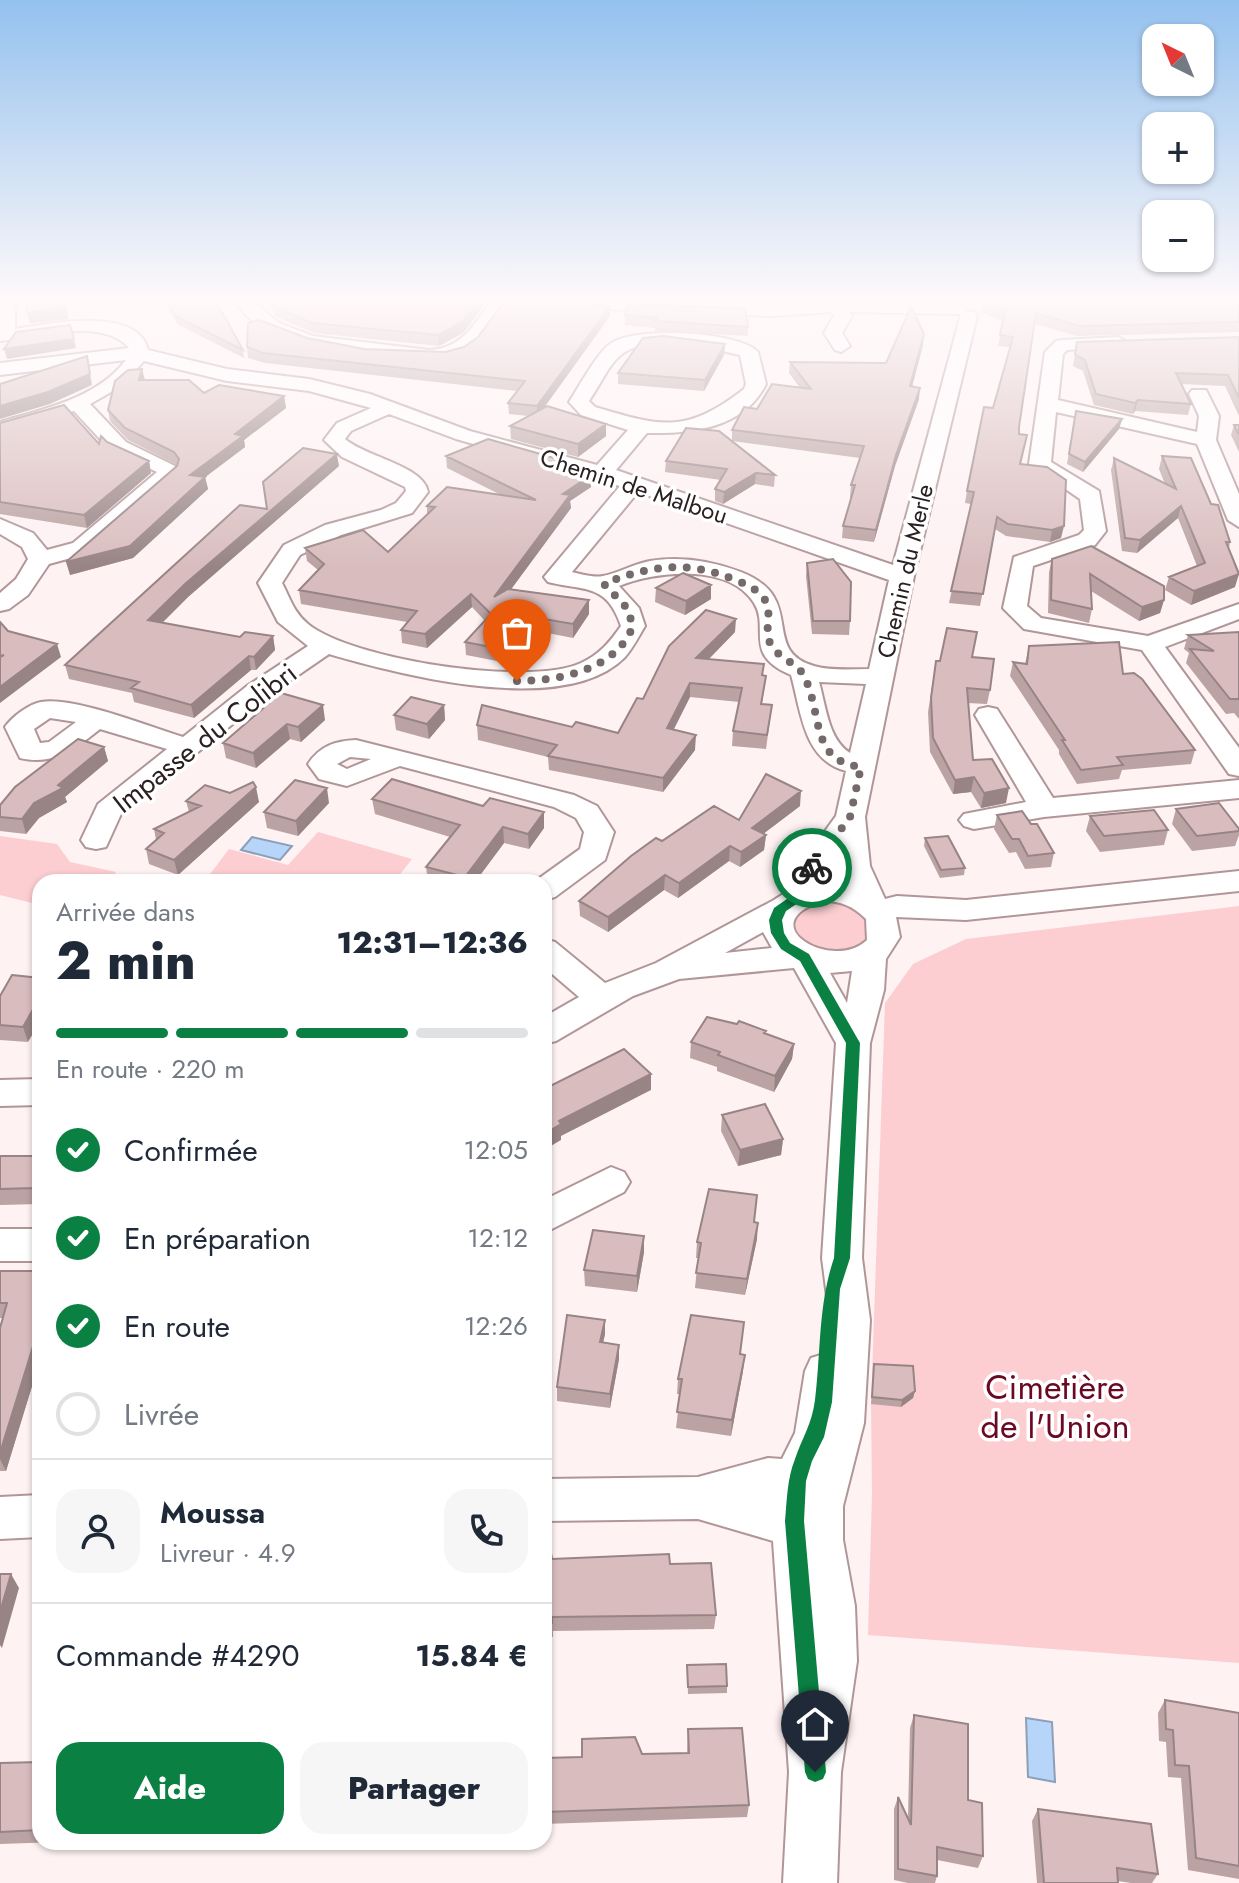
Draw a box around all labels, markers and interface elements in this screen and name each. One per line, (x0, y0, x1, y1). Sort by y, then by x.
north arrow (1142, 24, 1214, 96)
map controls (1142, 24, 1214, 272)
button: + (1142, 112, 1214, 184)
button: − (1142, 200, 1214, 272)
street label: Chemin de Malbou (536, 439, 732, 533)
street label: Chemin du Merle (868, 481, 942, 661)
pin (483, 599, 551, 681)
icon: bag (495, 611, 539, 655)
street label: Impasse du Colibri (104, 653, 306, 823)
courier (772, 828, 852, 908)
icon: bike (790, 846, 834, 890)
text: Arrivée dans (56, 893, 195, 931)
text: 12:31–12:36 (337, 921, 528, 964)
text: 2 min (56, 923, 196, 999)
text: En route · 220 m (56, 1050, 244, 1088)
icon: check (56, 1128, 100, 1172)
text: Confirmée (124, 1129, 258, 1172)
text: 12:05 (463, 1131, 528, 1169)
icon: check (56, 1216, 100, 1260)
text: En préparation (124, 1217, 311, 1260)
text: 12:12 (467, 1219, 528, 1257)
icon: check (56, 1304, 100, 1348)
text: En route (124, 1305, 230, 1348)
text: 12:26 (464, 1307, 528, 1345)
park label: Cimetière de l'Union (981, 1363, 1130, 1451)
text: Livrée (124, 1393, 199, 1436)
button: person (56, 1489, 140, 1573)
button: phone (444, 1489, 528, 1573)
text: Moussa (160, 1491, 265, 1534)
text: Livreur · 4.9 (160, 1534, 296, 1572)
text: Commande #4290 (56, 1634, 299, 1677)
text: 15.84 € (415, 1634, 528, 1677)
pin (781, 1690, 849, 1772)
icon: home (793, 1702, 837, 1746)
button: Aide (56, 1742, 284, 1834)
button: Partager (300, 1742, 528, 1834)

